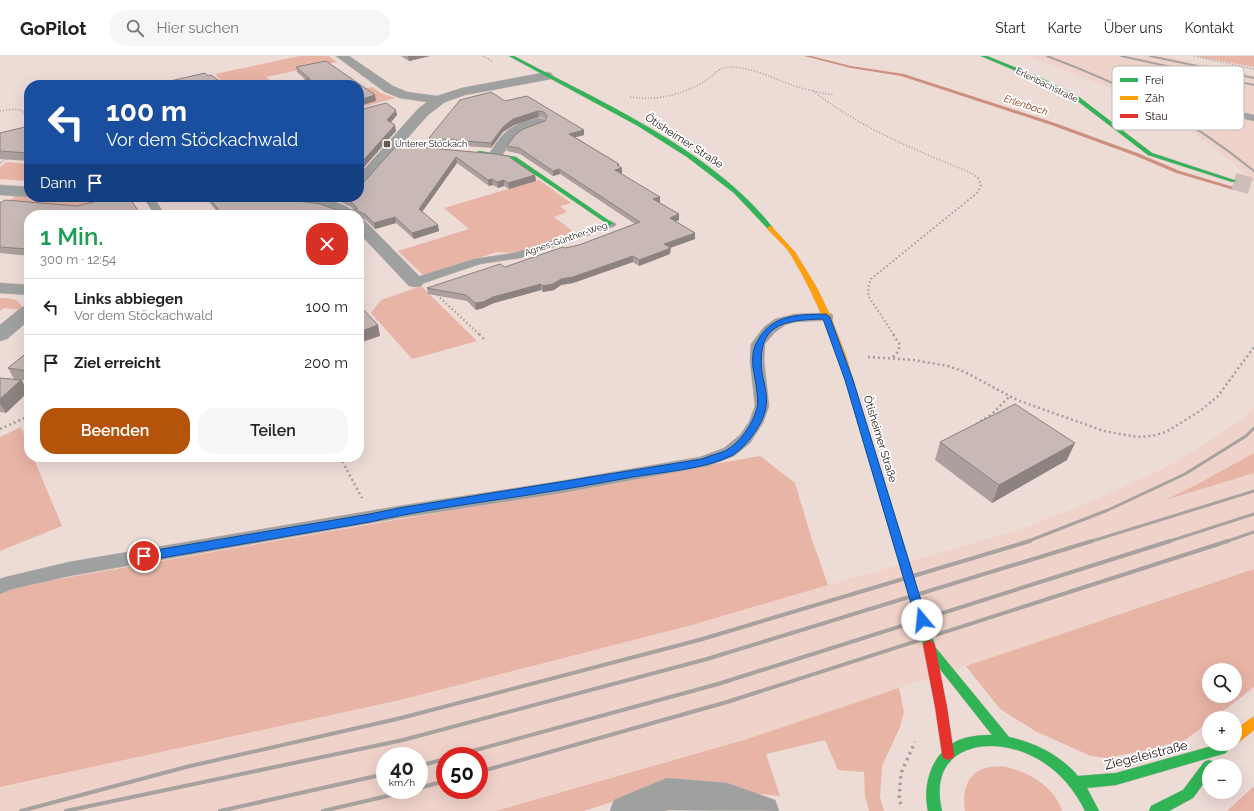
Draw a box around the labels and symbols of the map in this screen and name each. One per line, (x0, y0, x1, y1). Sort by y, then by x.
street label: Erlenbachstraße (1014, 65, 1080, 105)
legend (1112, 66, 1244, 130)
text: Frei (1145, 74, 1164, 87)
water label: Erlenbach (1003, 92, 1049, 118)
text: Zäh (1145, 92, 1164, 105)
text: Stau (1145, 110, 1168, 123)
street label: Ötisheimer Straße (642, 111, 726, 171)
marker: Unterer Stöckach (382, 139, 392, 149)
place label: Unterer Stöckach (395, 139, 467, 149)
street label: Agnes-Günther-Weg (523, 220, 609, 258)
street label: Ötisheimer Straße (861, 394, 900, 485)
pin (127, 539, 161, 573)
position arrow (901, 599, 943, 641)
street label: Ziegeleistraße (1103, 737, 1190, 773)
speed limit sign: 50 (436, 747, 488, 799)

